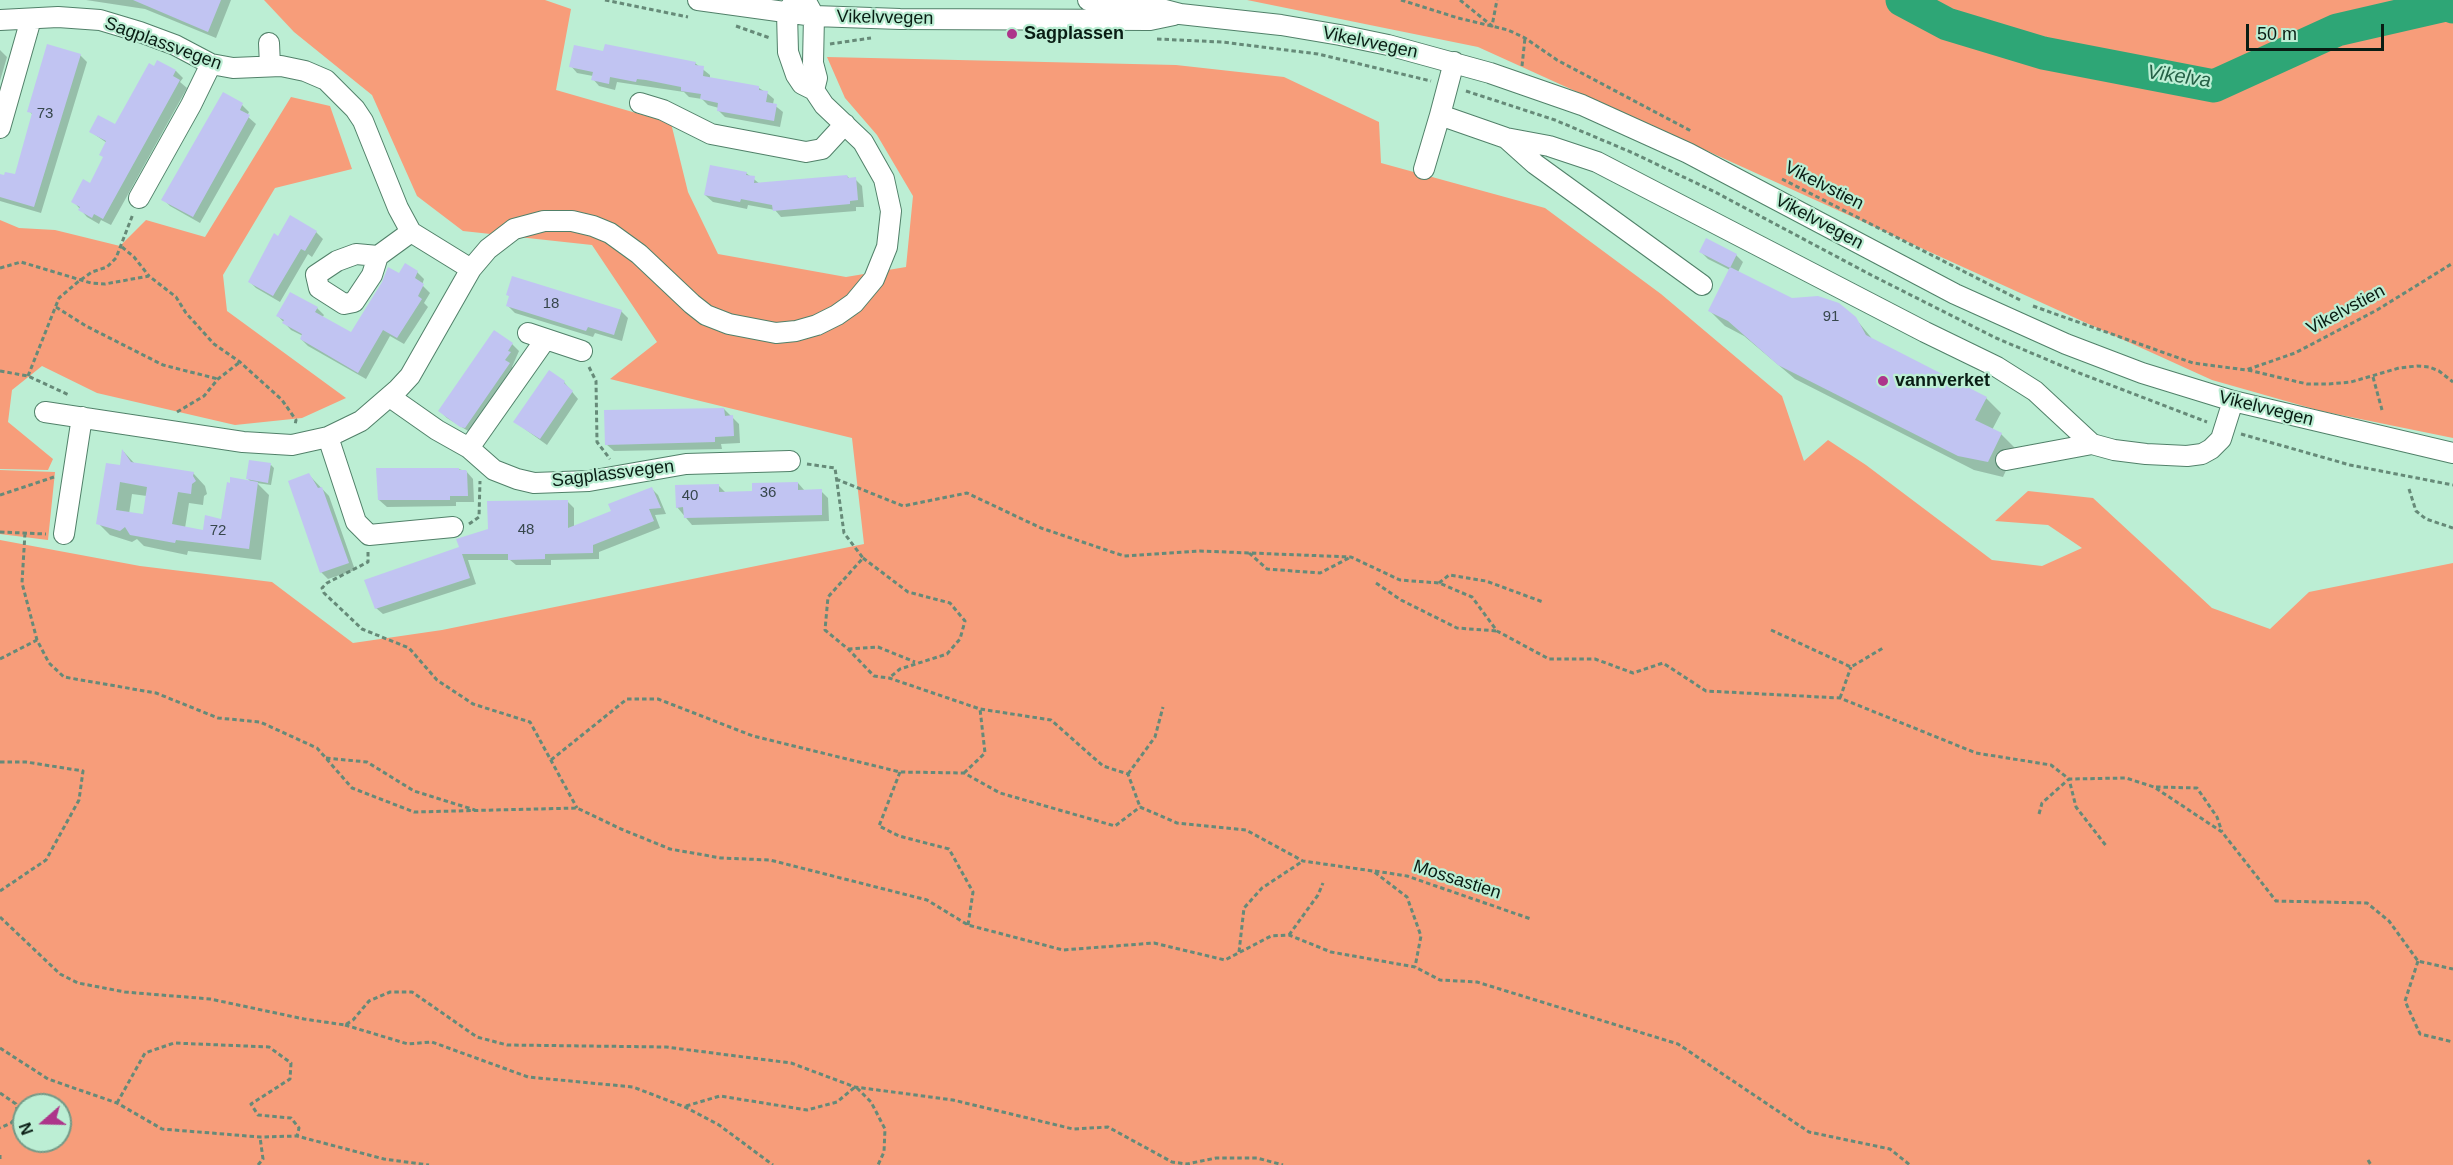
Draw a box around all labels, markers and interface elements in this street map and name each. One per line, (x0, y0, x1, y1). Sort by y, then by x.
street label: Vikelvvegen (836, 6, 934, 30)
scale bar (2249, 12, 2387, 50)
street label: Sagplassvegen (101, 13, 225, 75)
street label: Vikelvvegen (1320, 22, 1420, 64)
place label: Sagplassen (1024, 23, 1124, 45)
text: 50 m (2257, 24, 2297, 44)
marker: Sagplassen (1005, 27, 1019, 41)
water label: Vikelva (2146, 61, 2212, 93)
house number: 73 (37, 105, 53, 123)
street label: Vikelvstien (1781, 157, 1867, 215)
street label: Vikelvvegen (1771, 190, 1867, 254)
street label: Vikelvstien (2303, 280, 2389, 340)
house number: 18 (543, 295, 559, 313)
house number: 91 (1823, 308, 1839, 326)
place label: vannverket (1895, 370, 1990, 392)
marker: vannverket (1876, 374, 1890, 388)
street label: Vikelvvegen (2216, 387, 2316, 431)
street label: Sagplassvegen (551, 456, 675, 492)
house number: 36 (760, 484, 776, 502)
house number: 40 (682, 487, 698, 505)
house number: 48 (518, 521, 534, 539)
house number: 72 (210, 522, 226, 540)
street label: Mossastien (1410, 856, 1504, 904)
north arrow (12, 1093, 72, 1153)
text: N (17, 1120, 36, 1137)

